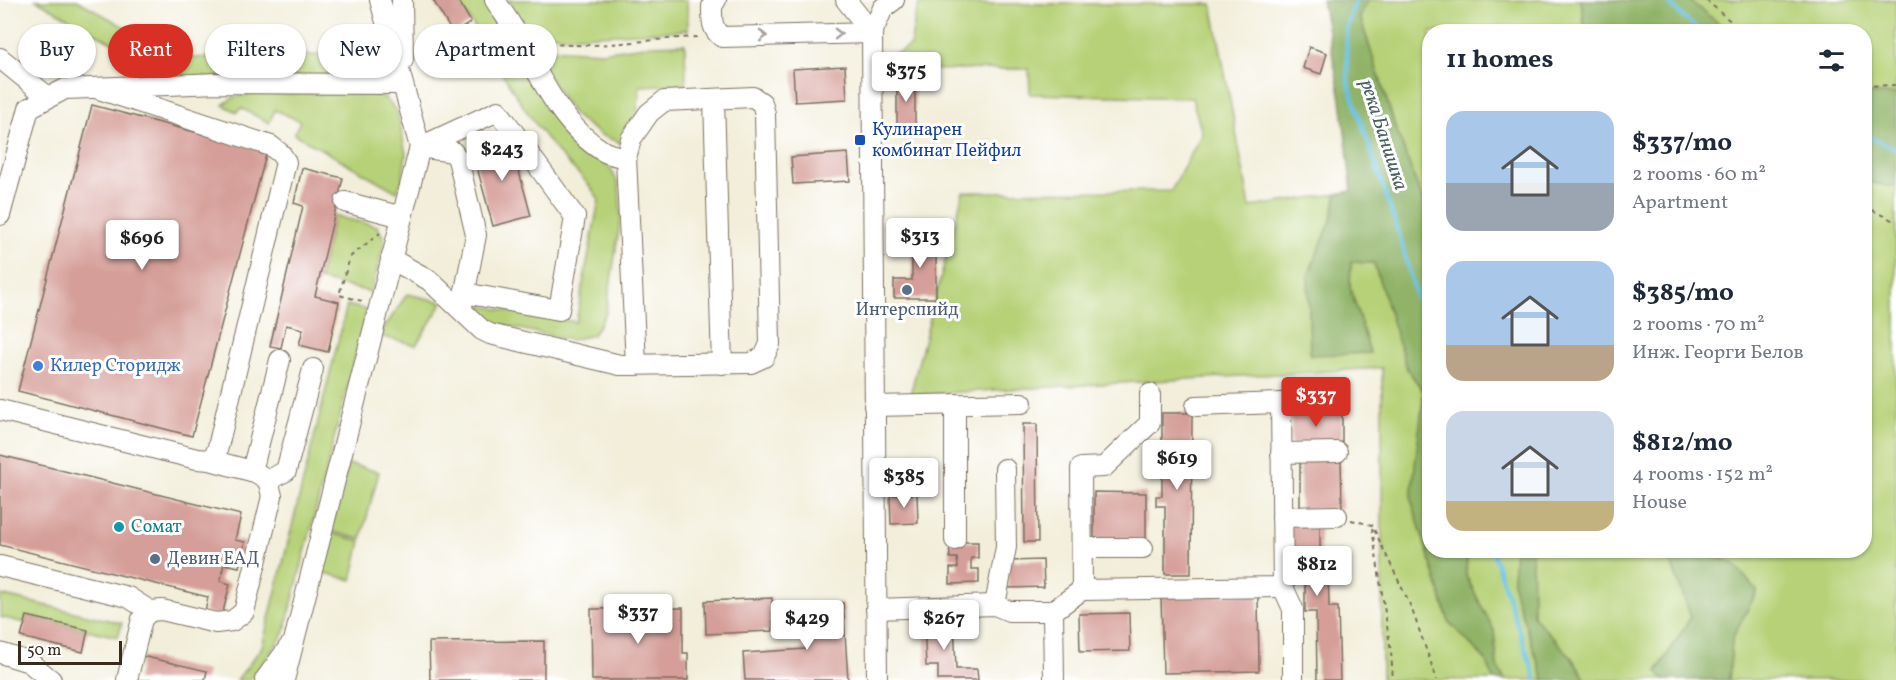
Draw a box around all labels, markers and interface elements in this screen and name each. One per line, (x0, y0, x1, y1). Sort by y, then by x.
chip: Buy (18, 24, 96, 78)
chip: Rent (108, 24, 193, 78)
chip: Filters (205, 24, 306, 78)
chip: New (318, 24, 402, 78)
chip: Apartment (414, 24, 557, 78)
one-way arrow (834, 28, 843, 40)
one-way arrow (759, 30, 768, 42)
text: 11 homes (1446, 42, 1553, 78)
icon: filters (1815, 44, 1848, 77)
pin: $375 (870, 52, 942, 103)
text: $375 (886, 57, 926, 85)
water label: река Банишка (1352, 76, 1414, 194)
place label: Кулинарен комбинат Пейфил (872, 118, 1022, 164)
text: $337/mo (1632, 125, 1732, 161)
pin: $243 (466, 131, 538, 182)
marker: Кулинарен комбинат Пейфил (853, 133, 867, 147)
icon: home (1494, 135, 1566, 207)
text: $243 (481, 136, 523, 164)
text: 2 rooms · 60 m² (1632, 161, 1766, 189)
text: Apartment (1632, 189, 1728, 217)
pin: $313 (884, 218, 956, 269)
pin: $696 (106, 220, 178, 271)
text: $313 (900, 223, 940, 251)
text: $696 (120, 225, 164, 253)
text: $385/mo (1632, 275, 1734, 311)
marker: Интерспийд (900, 283, 914, 297)
icon: home (1494, 285, 1566, 357)
place label: Интерспийд (856, 298, 958, 323)
text: 2 rooms · 70 m² (1632, 311, 1765, 339)
text: Инж. Георги Белов (1632, 339, 1804, 367)
place label: Килер Сторидж (50, 354, 181, 379)
marker: Килер Сторидж (31, 359, 45, 373)
pin: $337 (1280, 377, 1352, 428)
text: $337 (1295, 382, 1337, 410)
text: $812/mo (1632, 425, 1733, 461)
icon: home (1494, 435, 1566, 507)
pin: $619 (1141, 440, 1213, 491)
text: $619 (1156, 445, 1198, 473)
pin: $385 (868, 458, 940, 509)
text: 4 rooms · 152 m² (1632, 461, 1773, 489)
text: $385 (883, 463, 925, 491)
text: House (1632, 489, 1687, 517)
place label: Сомат (131, 515, 182, 540)
marker: Сомат (112, 520, 126, 534)
pin: $812 (1281, 546, 1353, 597)
place label: Девин ЕАД (167, 547, 260, 572)
text: $812 (1297, 551, 1337, 579)
marker: Девин ЕАД (148, 552, 162, 566)
pin: $337 (602, 594, 674, 645)
text: $337 (617, 599, 659, 627)
pin: $429 (771, 600, 843, 651)
pin: $267 (908, 600, 980, 651)
text: $429 (785, 605, 829, 633)
text: $267 (923, 605, 965, 633)
scale bar (18, 638, 122, 666)
text: 50 m (27, 640, 61, 662)

